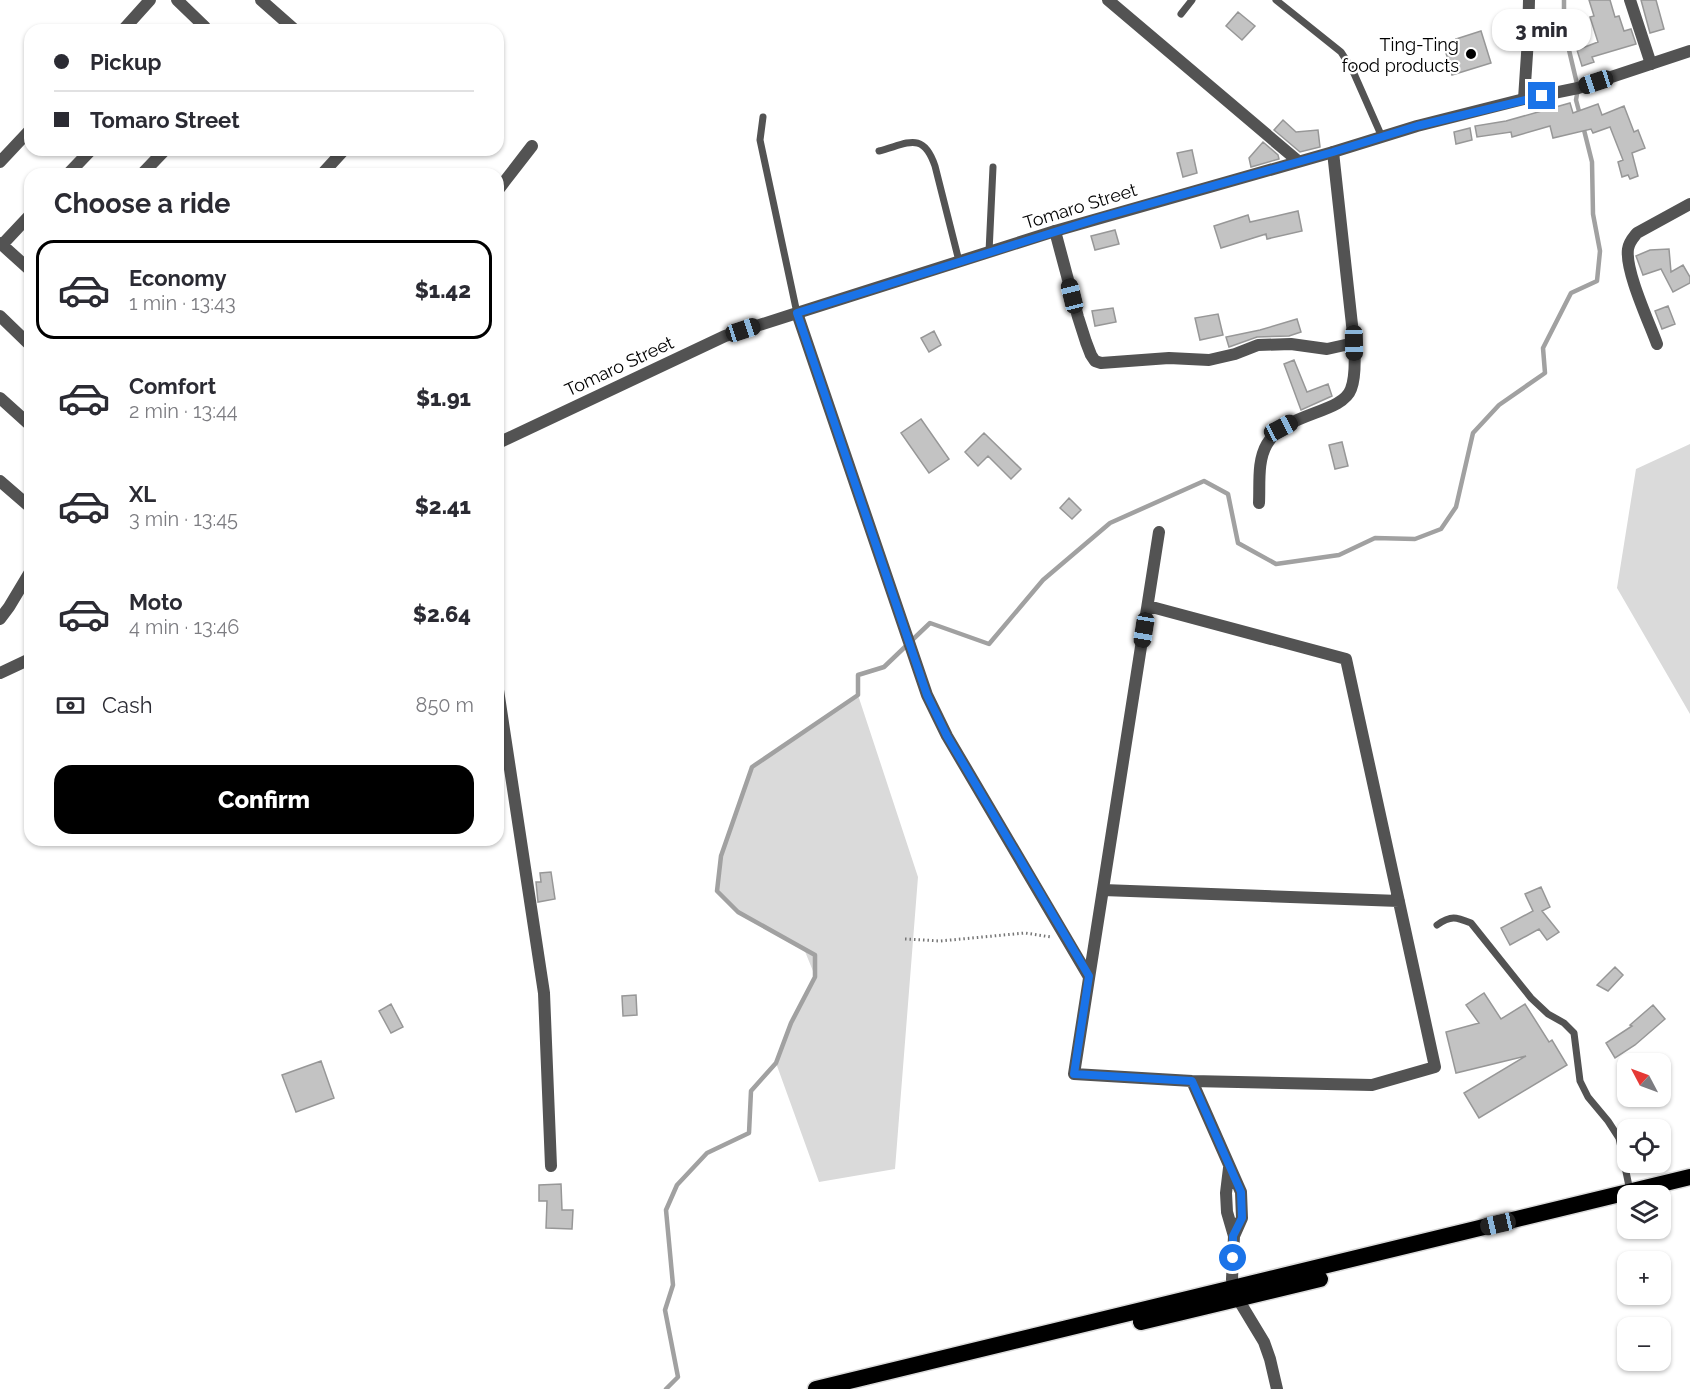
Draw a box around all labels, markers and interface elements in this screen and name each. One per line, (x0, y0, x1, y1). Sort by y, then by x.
callout: 3 min (1492, 9, 1592, 51)
text: 3 min (1515, 18, 1568, 42)
place label: Ting-Ting food products (1342, 34, 1459, 76)
marker: Ting-Ting food products (1464, 47, 1478, 61)
text: Pickup (90, 49, 162, 75)
car (1576, 68, 1616, 96)
route end (1528, 82, 1555, 109)
text: Tomaro Street (90, 107, 240, 133)
street label: Tomaro Street (1021, 179, 1139, 233)
text: Choose a ride (54, 188, 230, 219)
icon: car (57, 263, 111, 317)
text: Economy (129, 265, 227, 291)
car (1059, 276, 1085, 316)
text: $1.42 (415, 277, 471, 303)
text: 1 min · 13:43 (129, 291, 236, 315)
car (723, 316, 763, 344)
car (1345, 325, 1363, 361)
street label: Tomaro Street (561, 332, 677, 400)
icon: car (57, 371, 111, 425)
text: Comfort (129, 373, 216, 399)
text: $1.91 (416, 385, 471, 411)
text: 2 min · 13:44 (129, 399, 238, 423)
car (1261, 412, 1301, 444)
icon: car (57, 479, 111, 533)
text: XL (129, 481, 156, 507)
text: $2.41 (415, 493, 471, 519)
text: 3 min · 13:45 (129, 507, 238, 531)
icon: car (57, 587, 111, 641)
text: Moto (129, 589, 183, 615)
text: $2.64 (413, 601, 471, 627)
car (1132, 611, 1156, 649)
text: 4 min · 13:46 (129, 615, 239, 639)
icon: cash (54, 689, 87, 722)
text: Cash (102, 692, 153, 718)
text: 850 m (416, 693, 474, 717)
button: Confirm (54, 765, 474, 834)
north arrow (1617, 1053, 1671, 1107)
map controls (1617, 1053, 1671, 1371)
button: locate (1617, 1119, 1671, 1173)
button: layers (1617, 1185, 1671, 1239)
car (1478, 1211, 1518, 1237)
route start (1219, 1244, 1246, 1271)
button: + (1617, 1251, 1671, 1305)
button: − (1617, 1317, 1671, 1371)

